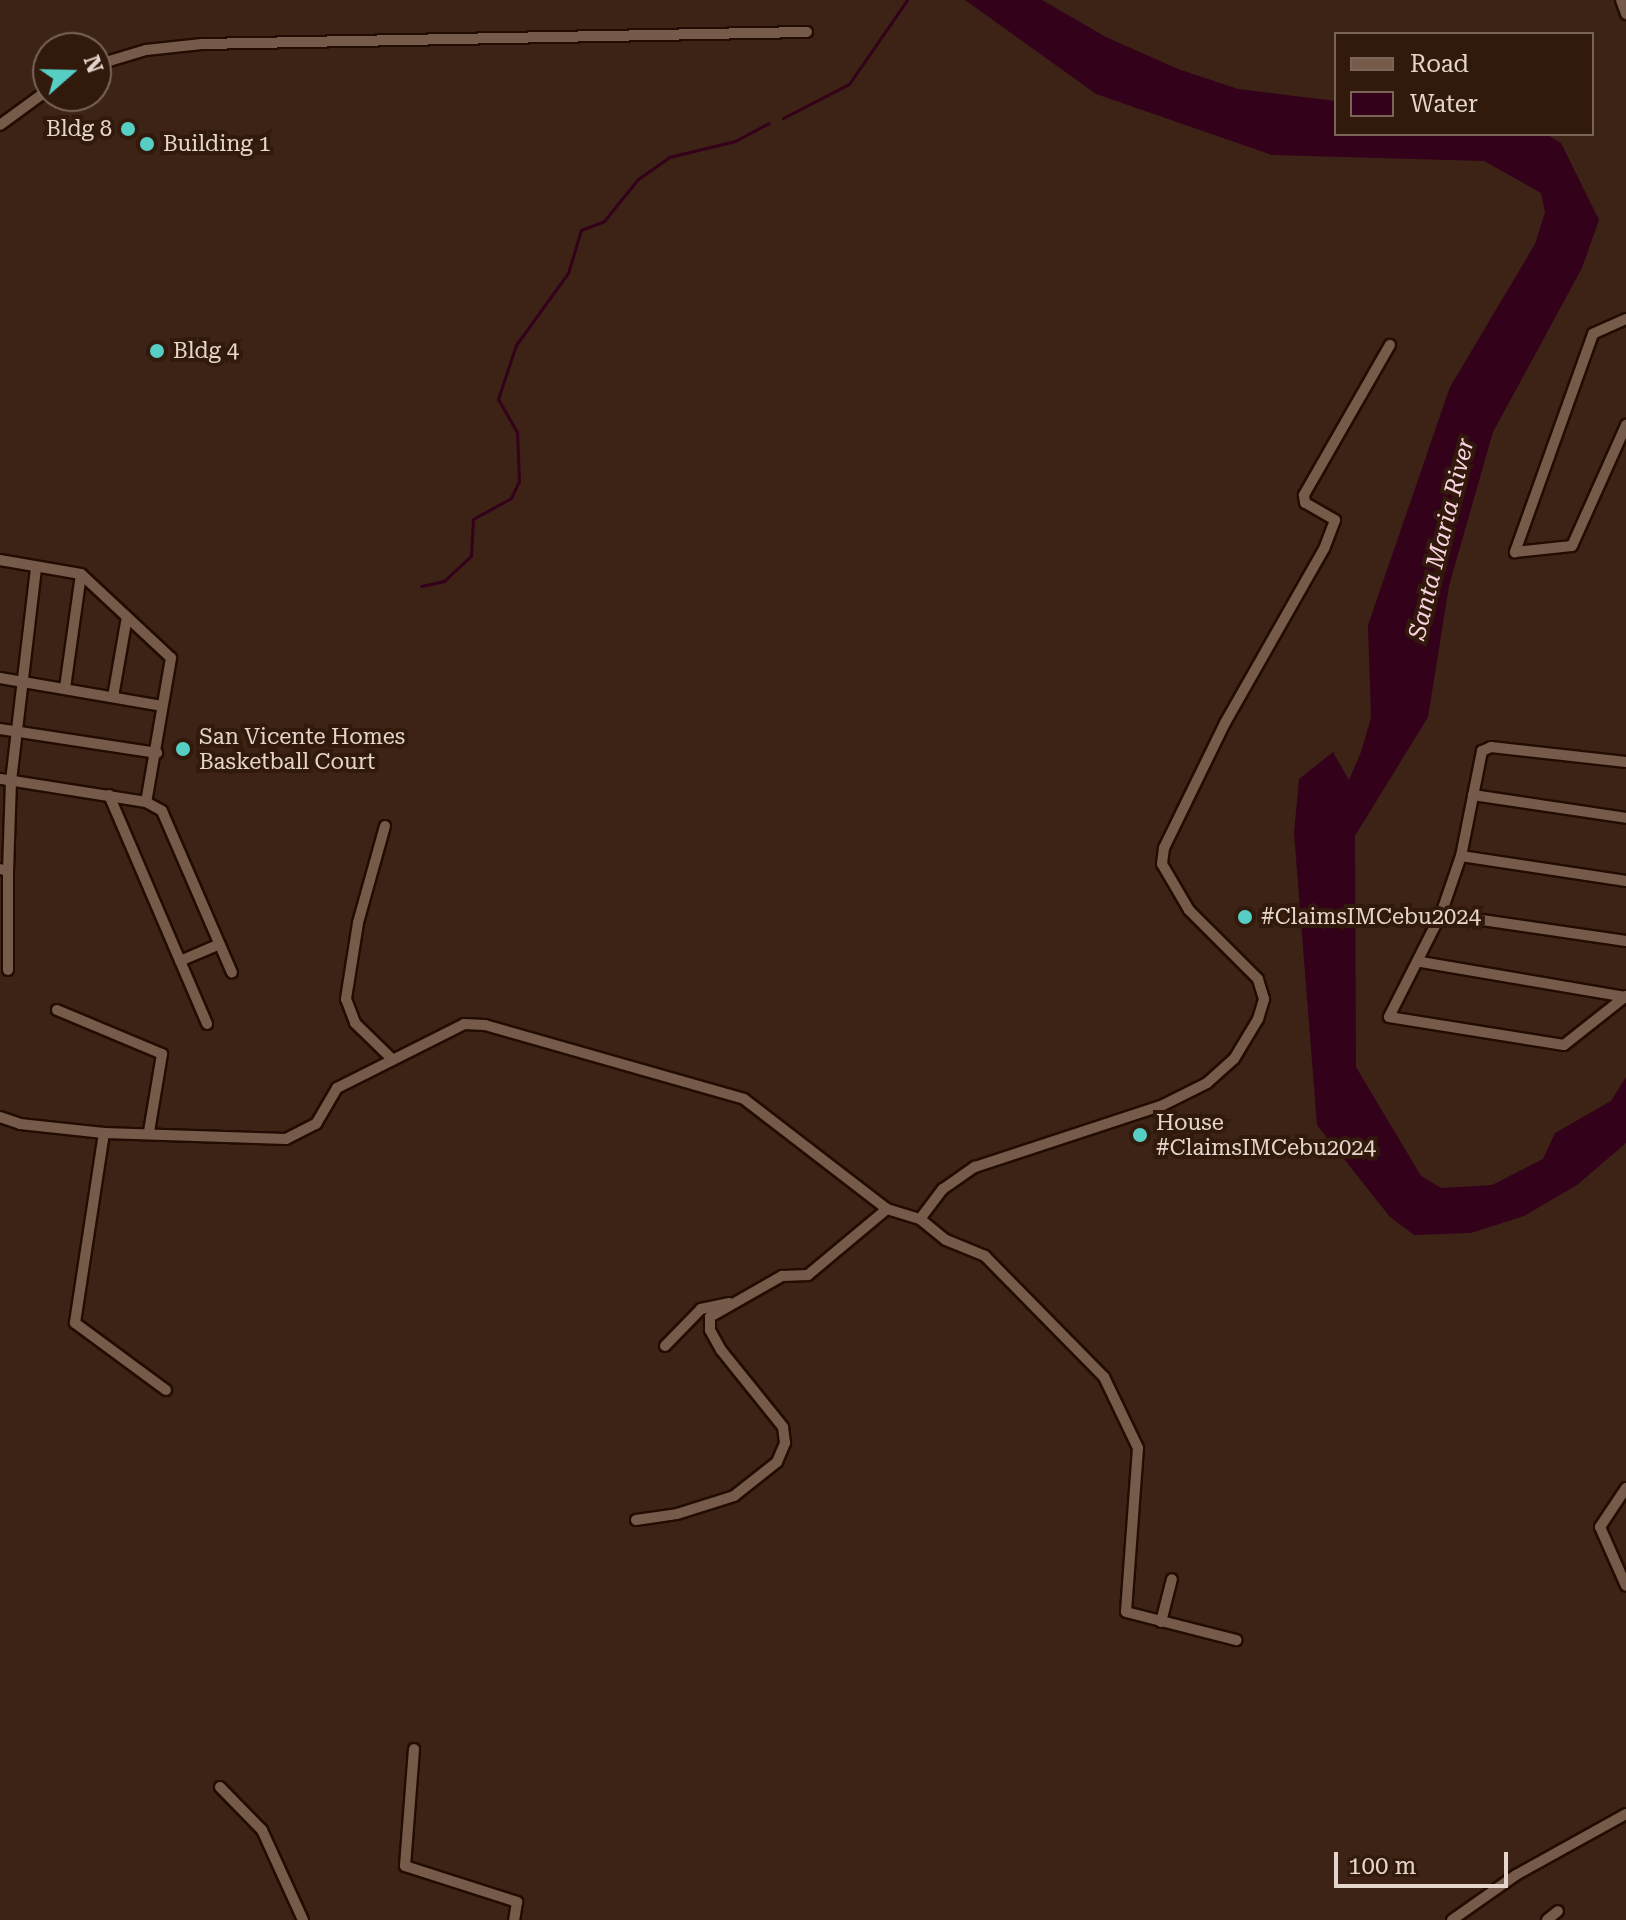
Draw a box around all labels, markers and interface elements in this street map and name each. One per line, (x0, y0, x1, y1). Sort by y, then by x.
north arrow (32, 32, 112, 112)
legend (1334, 32, 1594, 136)
text: Road (1410, 50, 1469, 78)
text: N (78, 52, 108, 77)
text: Water (1410, 90, 1478, 118)
place label: Bldg 8 (46, 116, 112, 142)
marker: Bldg 8 (119, 120, 137, 138)
place label: Building 1 (163, 131, 271, 157)
marker: Building 1 (138, 135, 156, 153)
place label: Bldg 4 (173, 338, 239, 364)
marker: Bldg 4 (148, 342, 166, 360)
water label: Santa Maria River (1403, 435, 1481, 643)
place label: San Vicente Homes Basketball Court (199, 723, 405, 774)
marker: San Vicente Homes Basketball Court (174, 740, 192, 758)
place label: #ClaimsIMCebu2024 (1261, 904, 1481, 930)
marker: #ClaimsIMCebu2024 (1236, 908, 1254, 926)
place label: House #ClaimsIMCebu2024 (1156, 1109, 1376, 1160)
marker: House #ClaimsIMCebu2024 (1131, 1126, 1149, 1144)
scale bar (1338, 1836, 1512, 1886)
text: 100 m (1348, 1852, 1416, 1880)

